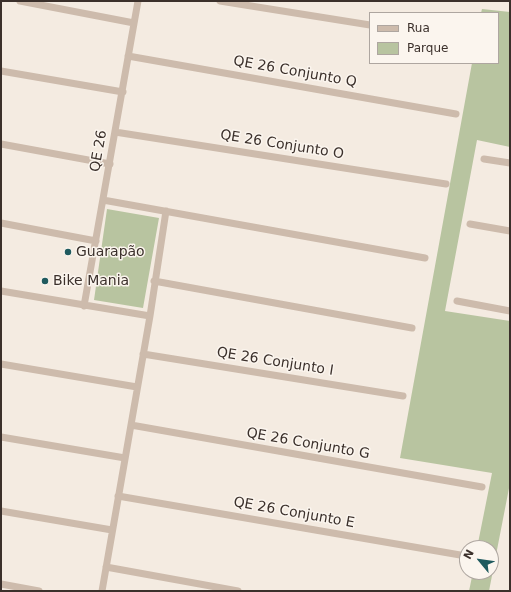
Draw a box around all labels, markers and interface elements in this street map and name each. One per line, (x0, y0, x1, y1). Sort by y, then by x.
legend (369, 12, 499, 64)
text: Rua (407, 21, 430, 35)
text: Parque (407, 41, 448, 55)
street label: QE 26 Conjunto Q (232, 53, 358, 91)
street label: QE 26 Conjunto O (219, 127, 345, 163)
street label: QE 26 (87, 129, 111, 173)
place label: Guarapão (76, 244, 145, 260)
marker: Guarapão (63, 247, 73, 257)
place label: Bike Mania (53, 273, 129, 289)
marker: Bike Mania (40, 276, 50, 286)
street label: QE 26 Conjunto I (215, 344, 335, 380)
street label: QE 26 Conjunto G (245, 425, 371, 463)
street label: QE 26 Conjunto E (232, 494, 356, 532)
north arrow (459, 540, 499, 580)
text: N (461, 547, 477, 562)

